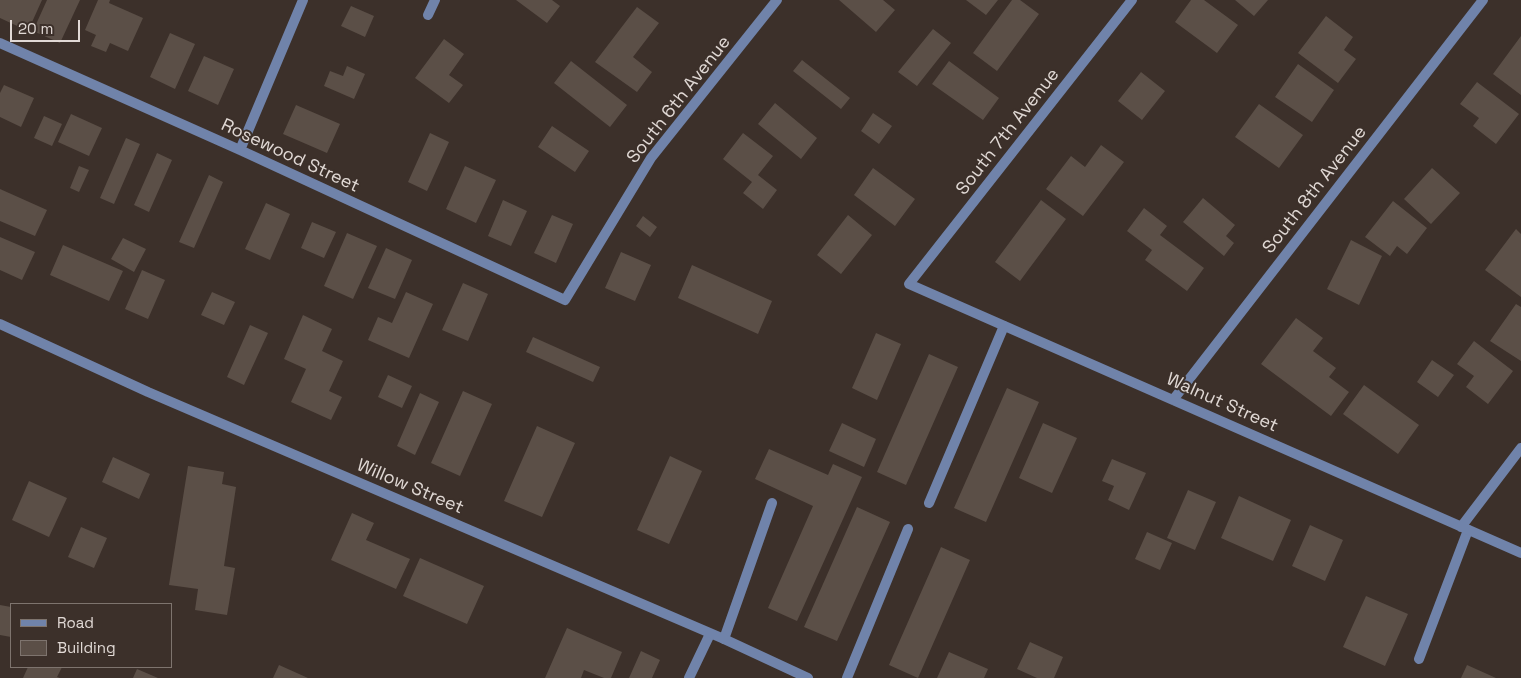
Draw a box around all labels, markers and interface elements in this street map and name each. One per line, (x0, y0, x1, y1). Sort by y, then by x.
scale bar (12, 10, 82, 42)
text: 20 m (18, 19, 53, 38)
street label: South 6th Avenue (623, 32, 735, 168)
street label: South 7th Avenue (952, 64, 1064, 200)
street label: Rosewood Street (217, 114, 363, 198)
street label: South 8th Avenue (1259, 122, 1371, 258)
street label: Walnut Street (1163, 369, 1281, 437)
street label: Willow Street (353, 455, 467, 519)
legend (10, 603, 172, 668)
text: Road (57, 613, 94, 632)
text: Building (57, 638, 116, 657)

